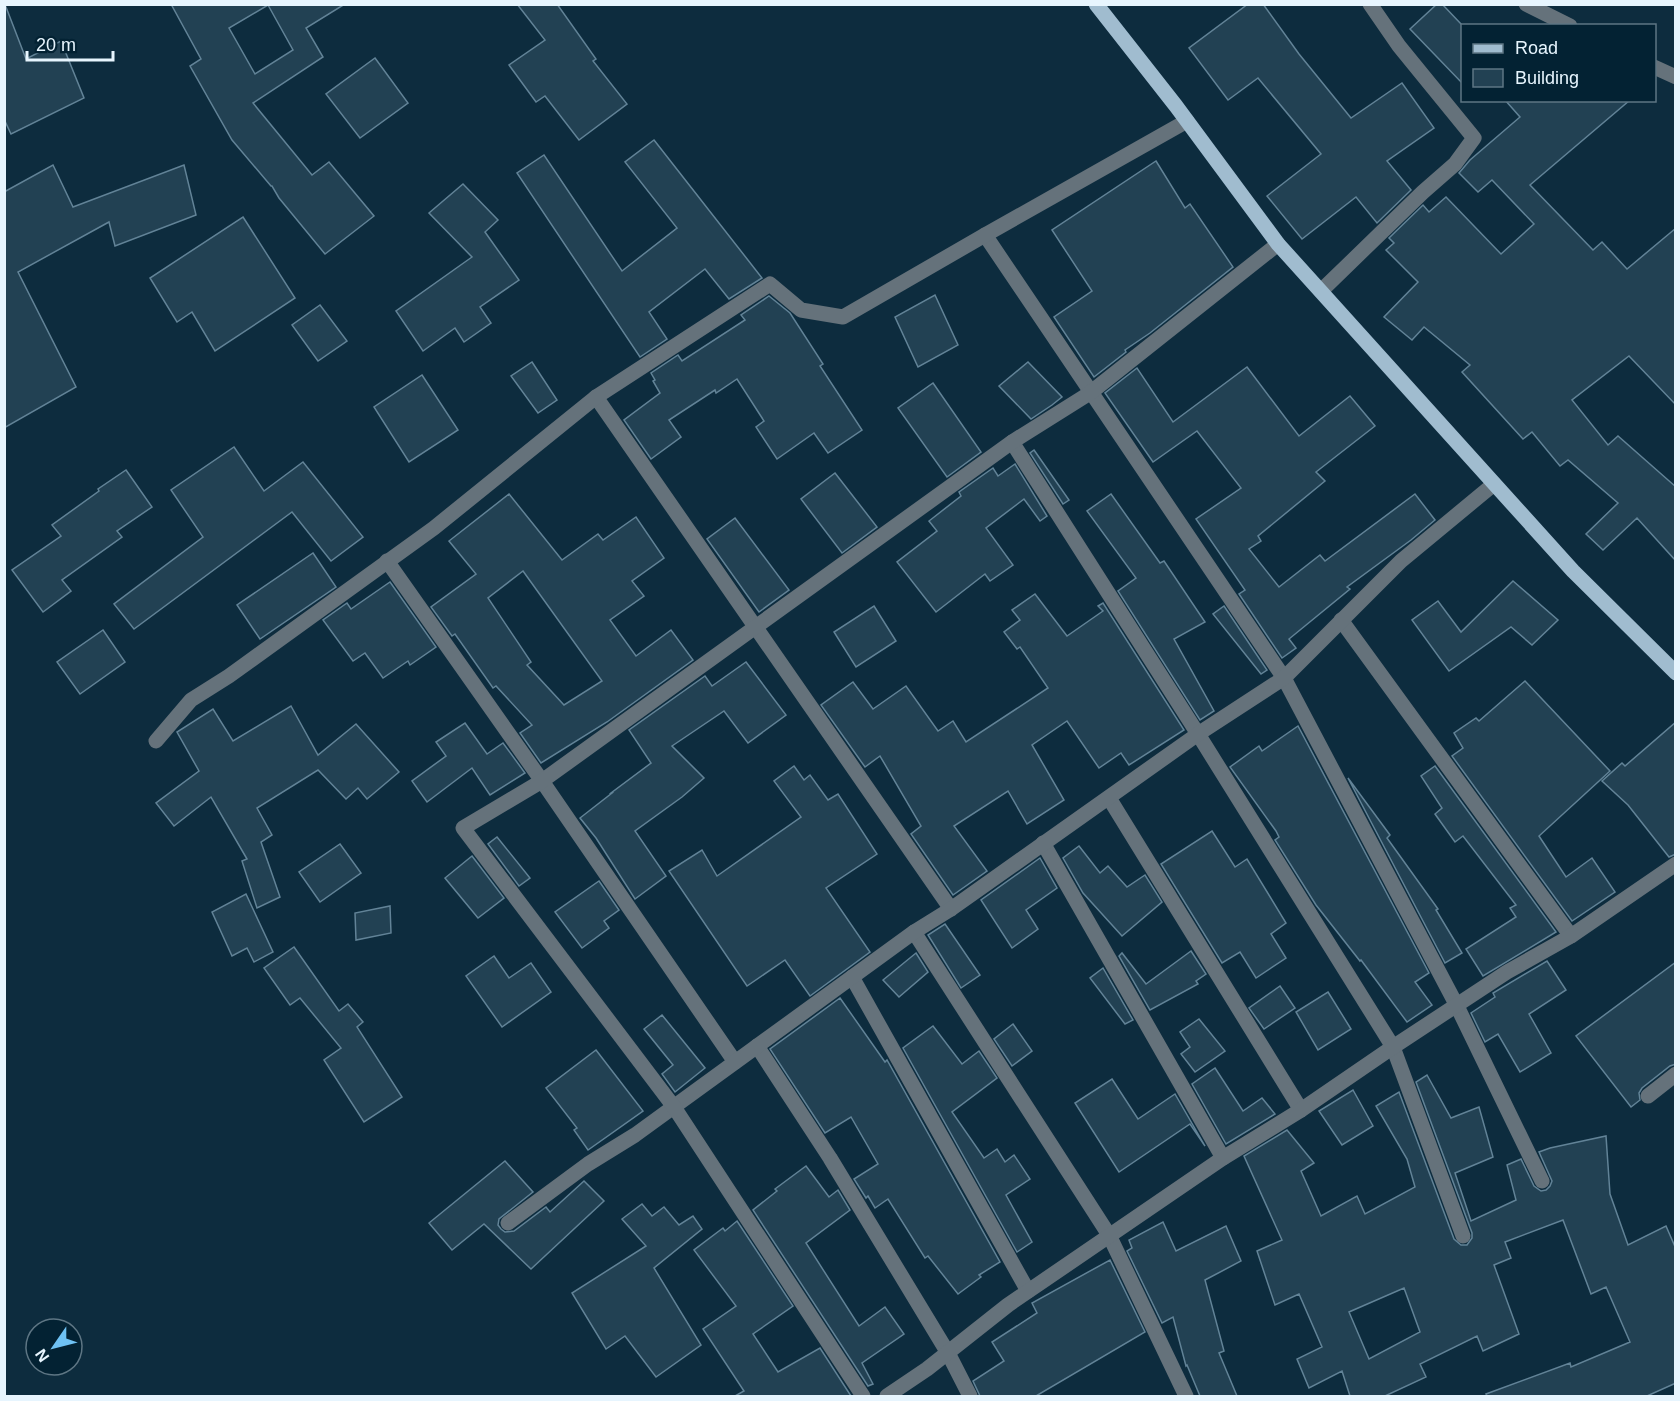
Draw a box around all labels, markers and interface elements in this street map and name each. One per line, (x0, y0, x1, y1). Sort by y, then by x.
scale bar (27, 24, 112, 62)
legend (1461, 24, 1656, 102)
text: 20 m (36, 35, 76, 55)
text: Road (1515, 38, 1558, 58)
text: Building (1515, 68, 1579, 88)
north arrow (24, 1317, 84, 1377)
text: N (32, 1346, 52, 1365)

